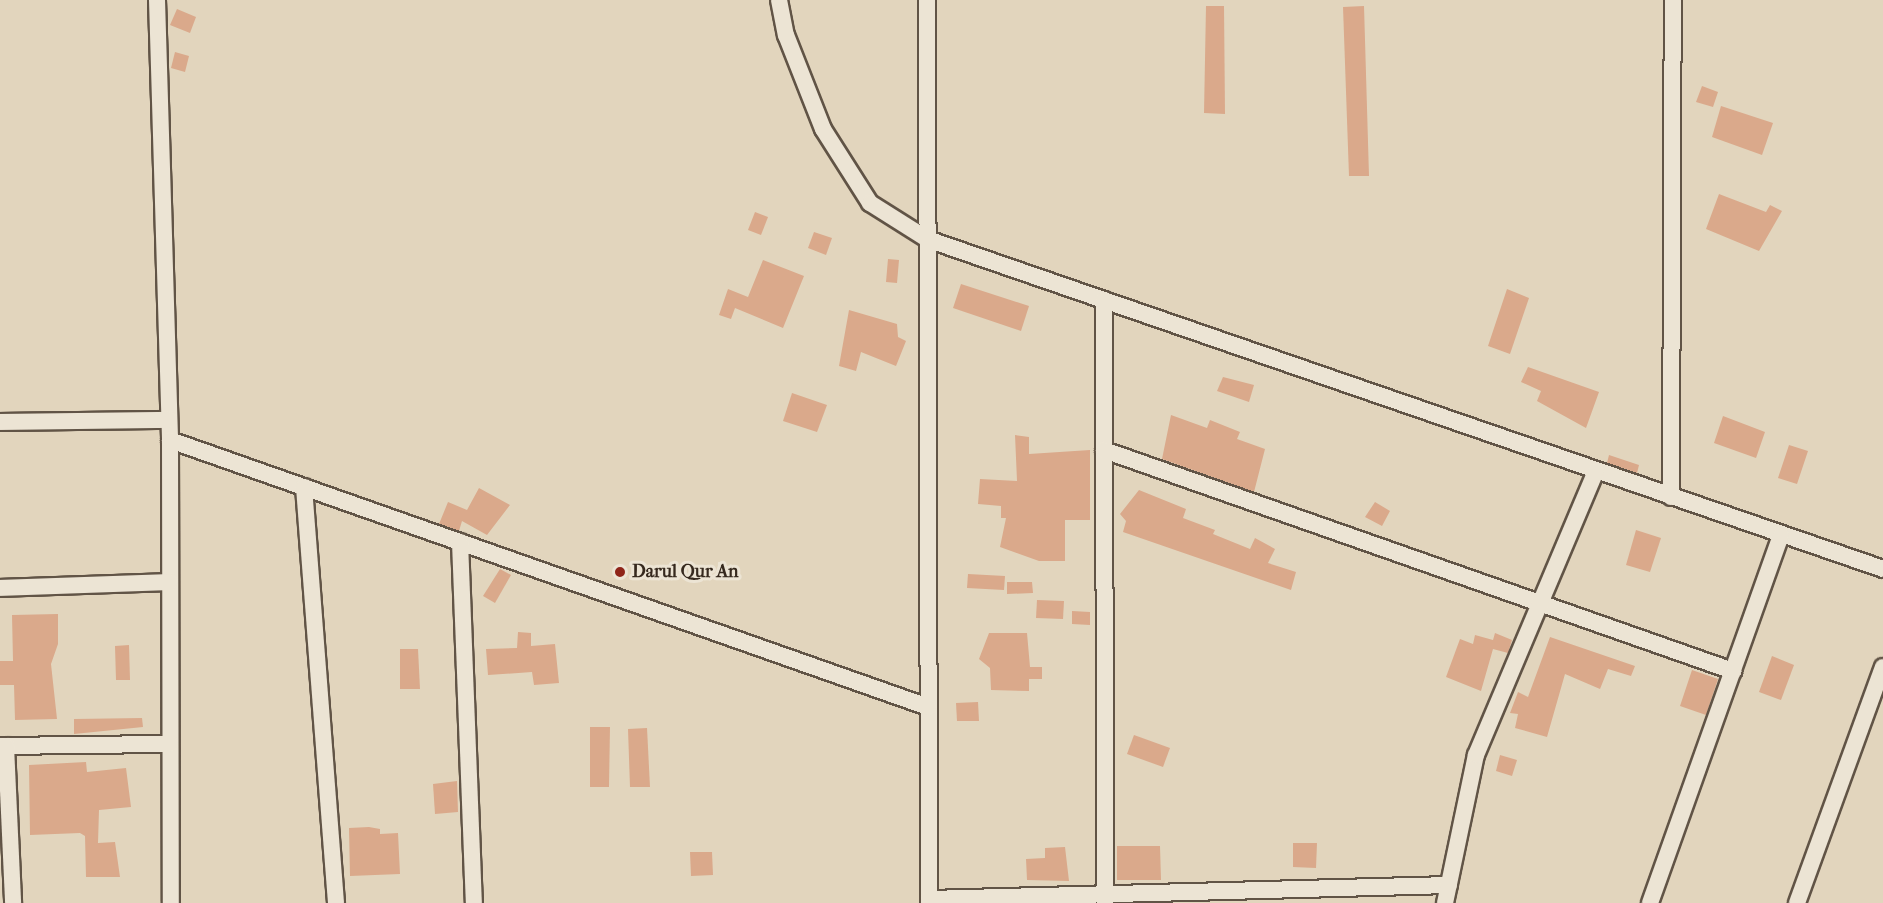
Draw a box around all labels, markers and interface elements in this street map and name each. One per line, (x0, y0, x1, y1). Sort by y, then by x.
place label: Darul Qur An (632, 561, 739, 583)
marker: Darul Qur An (613, 565, 627, 579)

